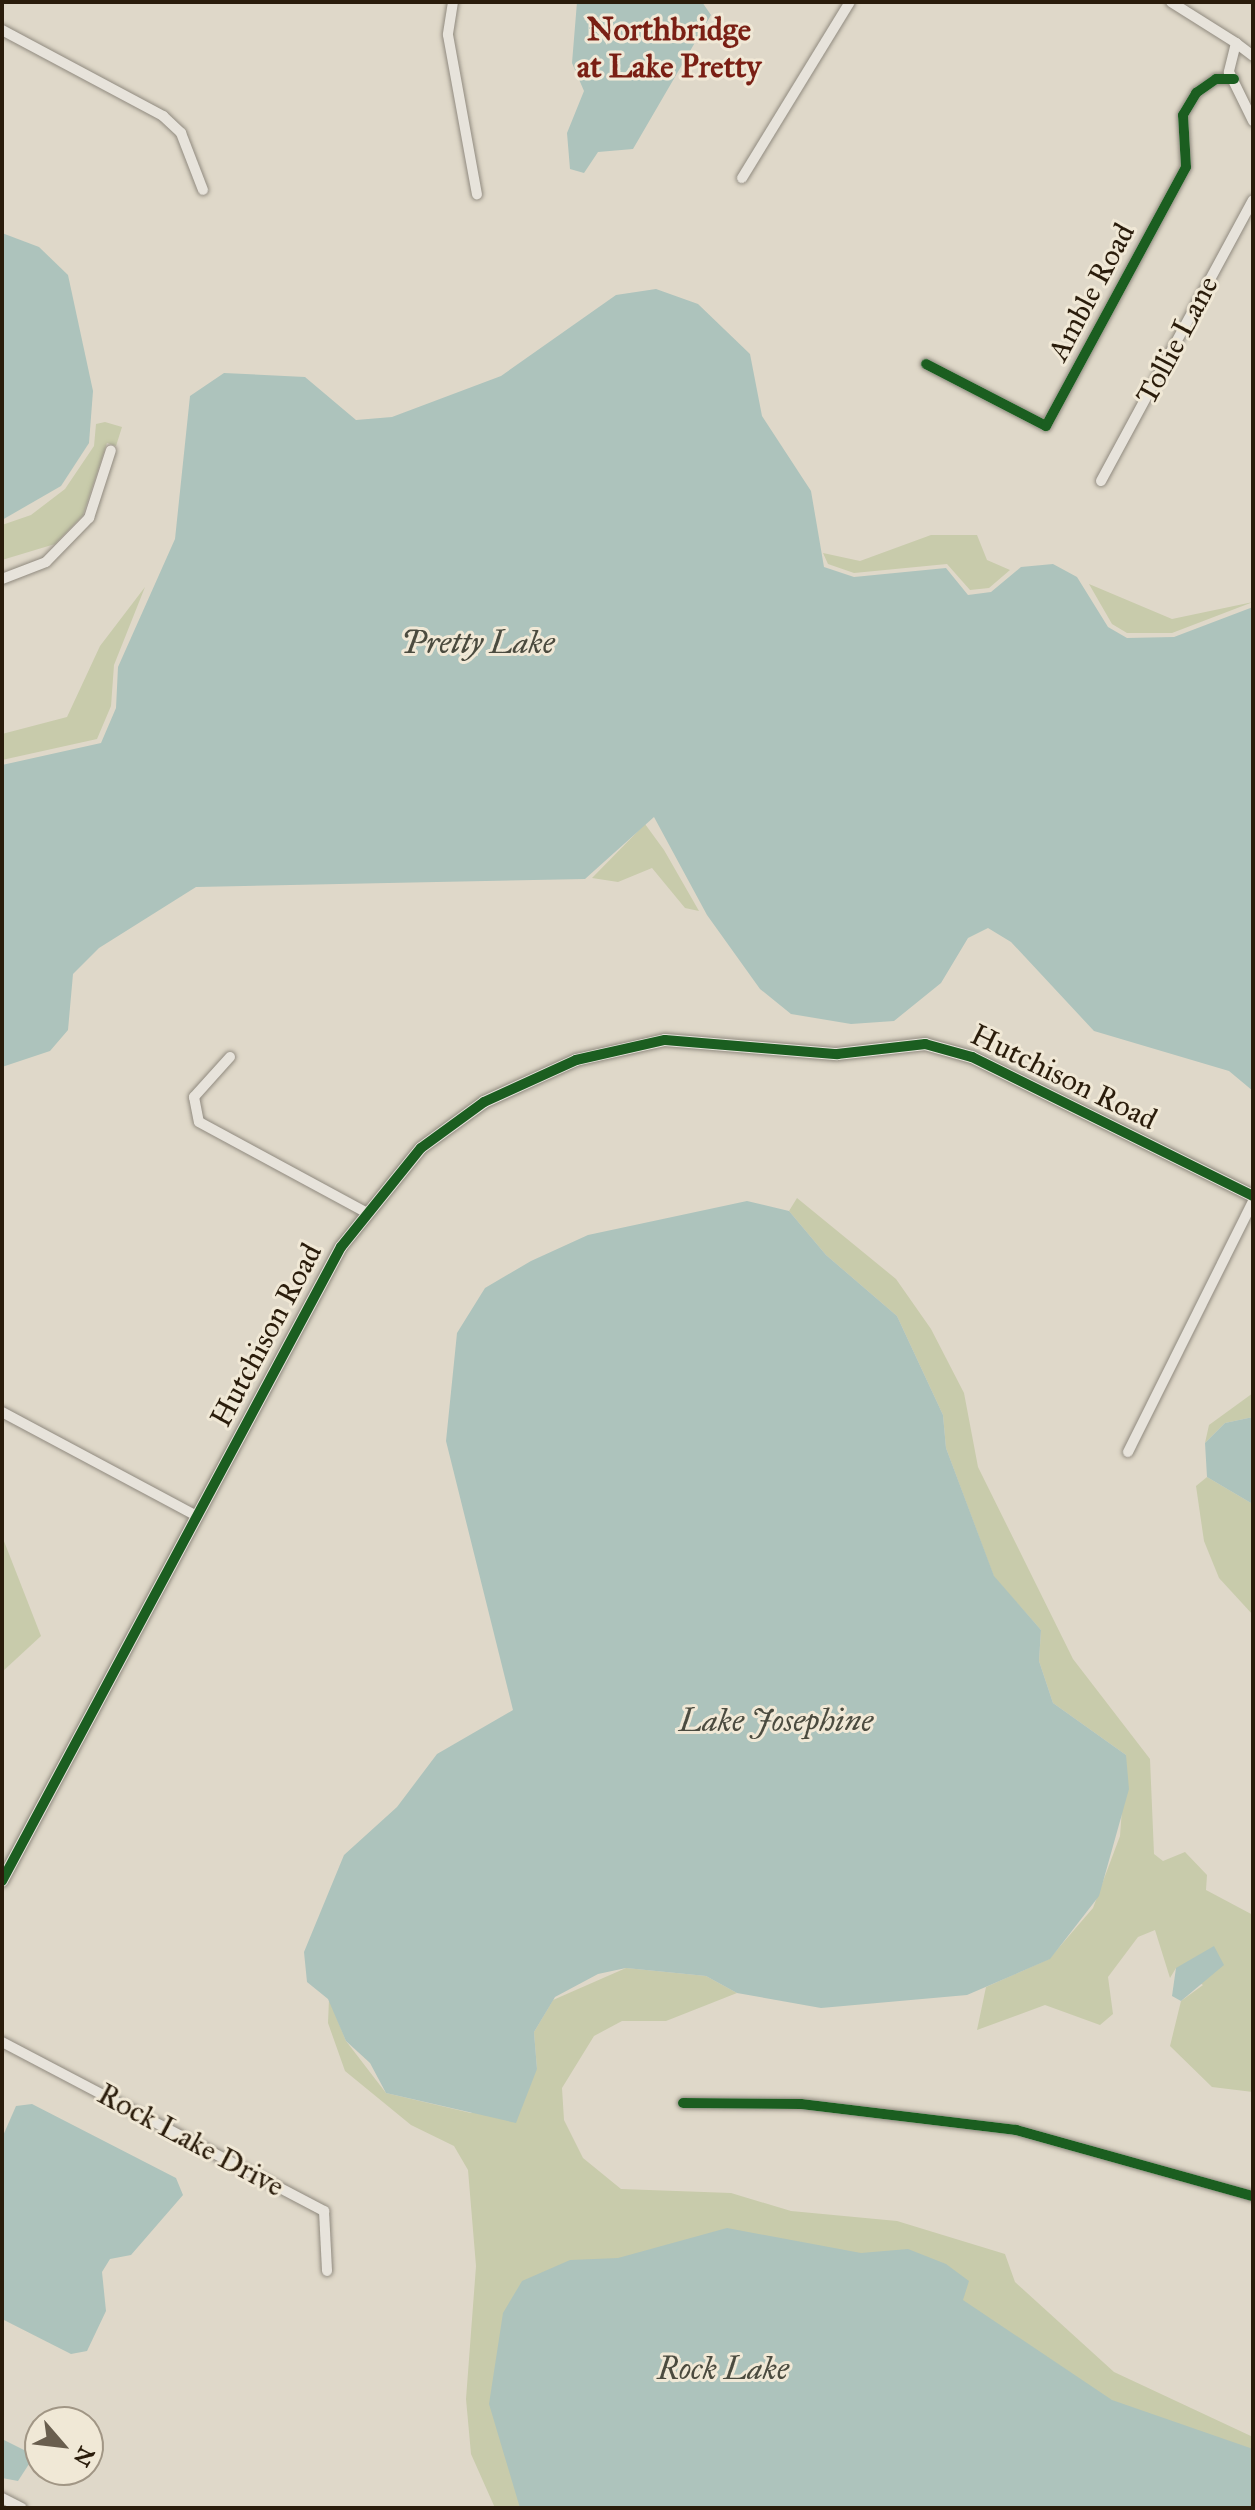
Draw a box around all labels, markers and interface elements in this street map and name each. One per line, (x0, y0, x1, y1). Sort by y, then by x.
district label: Northbridge at Lake Pretty (577, 12, 761, 87)
street label: Amble Road (1040, 217, 1142, 367)
street label: Tollie Lane (1128, 270, 1226, 410)
water label: Pretty Lake (401, 624, 555, 662)
street label: Hutchison Road (965, 1016, 1163, 1138)
street label: Hutchison Road (203, 1237, 329, 1433)
water label: Lake Josephine (679, 1702, 873, 1740)
street label: Rock Lake Drive (92, 2076, 290, 2204)
water label: Rock Lake (657, 2350, 789, 2388)
north arrow (24, 2406, 104, 2486)
text: N (68, 2442, 100, 2471)

